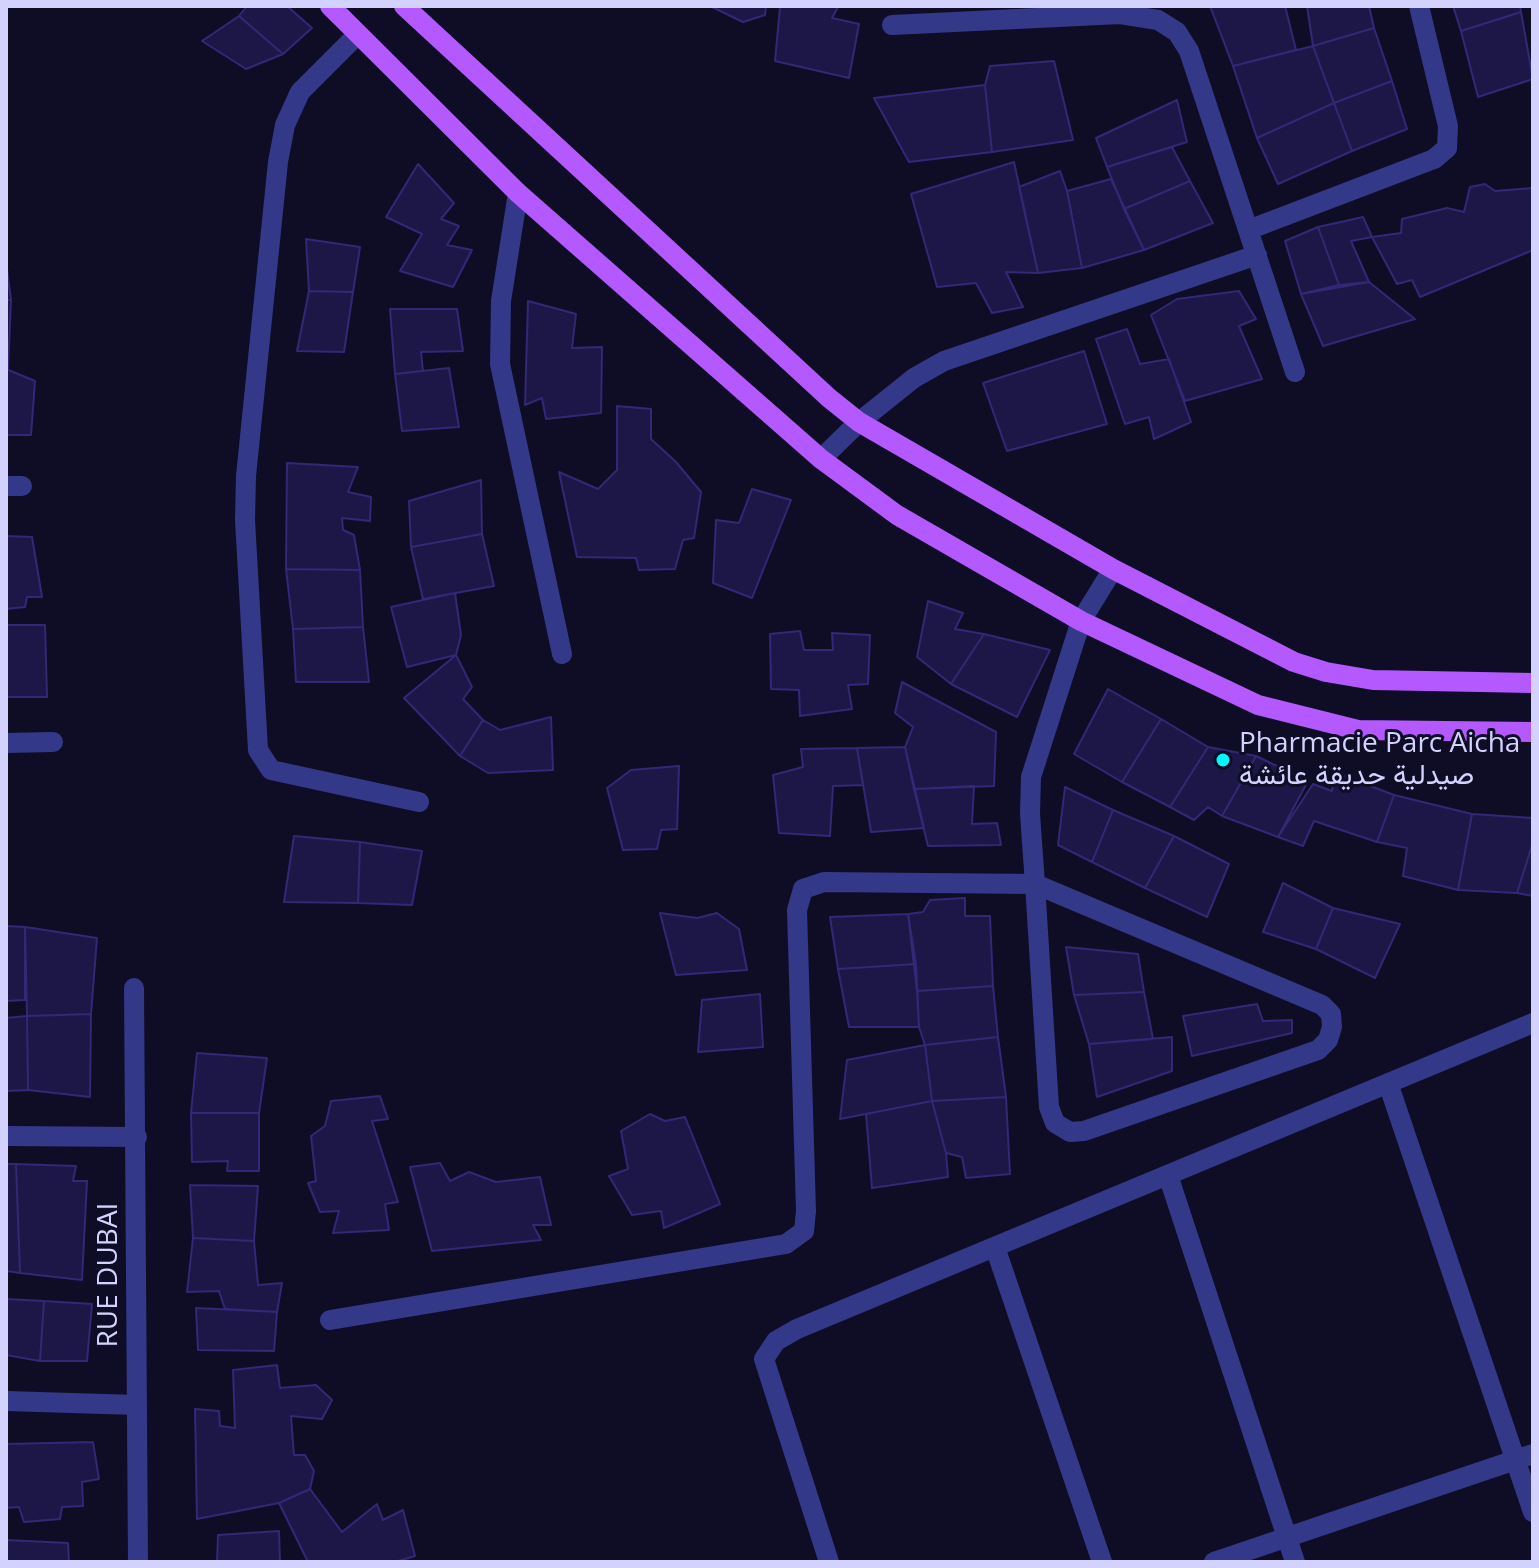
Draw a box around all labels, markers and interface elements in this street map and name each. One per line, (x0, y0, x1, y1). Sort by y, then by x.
place label: Pharmacie Parc Aicha صيدلية حديقة عائشة (1239, 727, 1520, 793)
marker: Pharmacie Parc Aicha صيدلية حديقة عائشة (1214, 751, 1232, 769)
street label: RUE DUBAI (92, 1203, 126, 1347)

